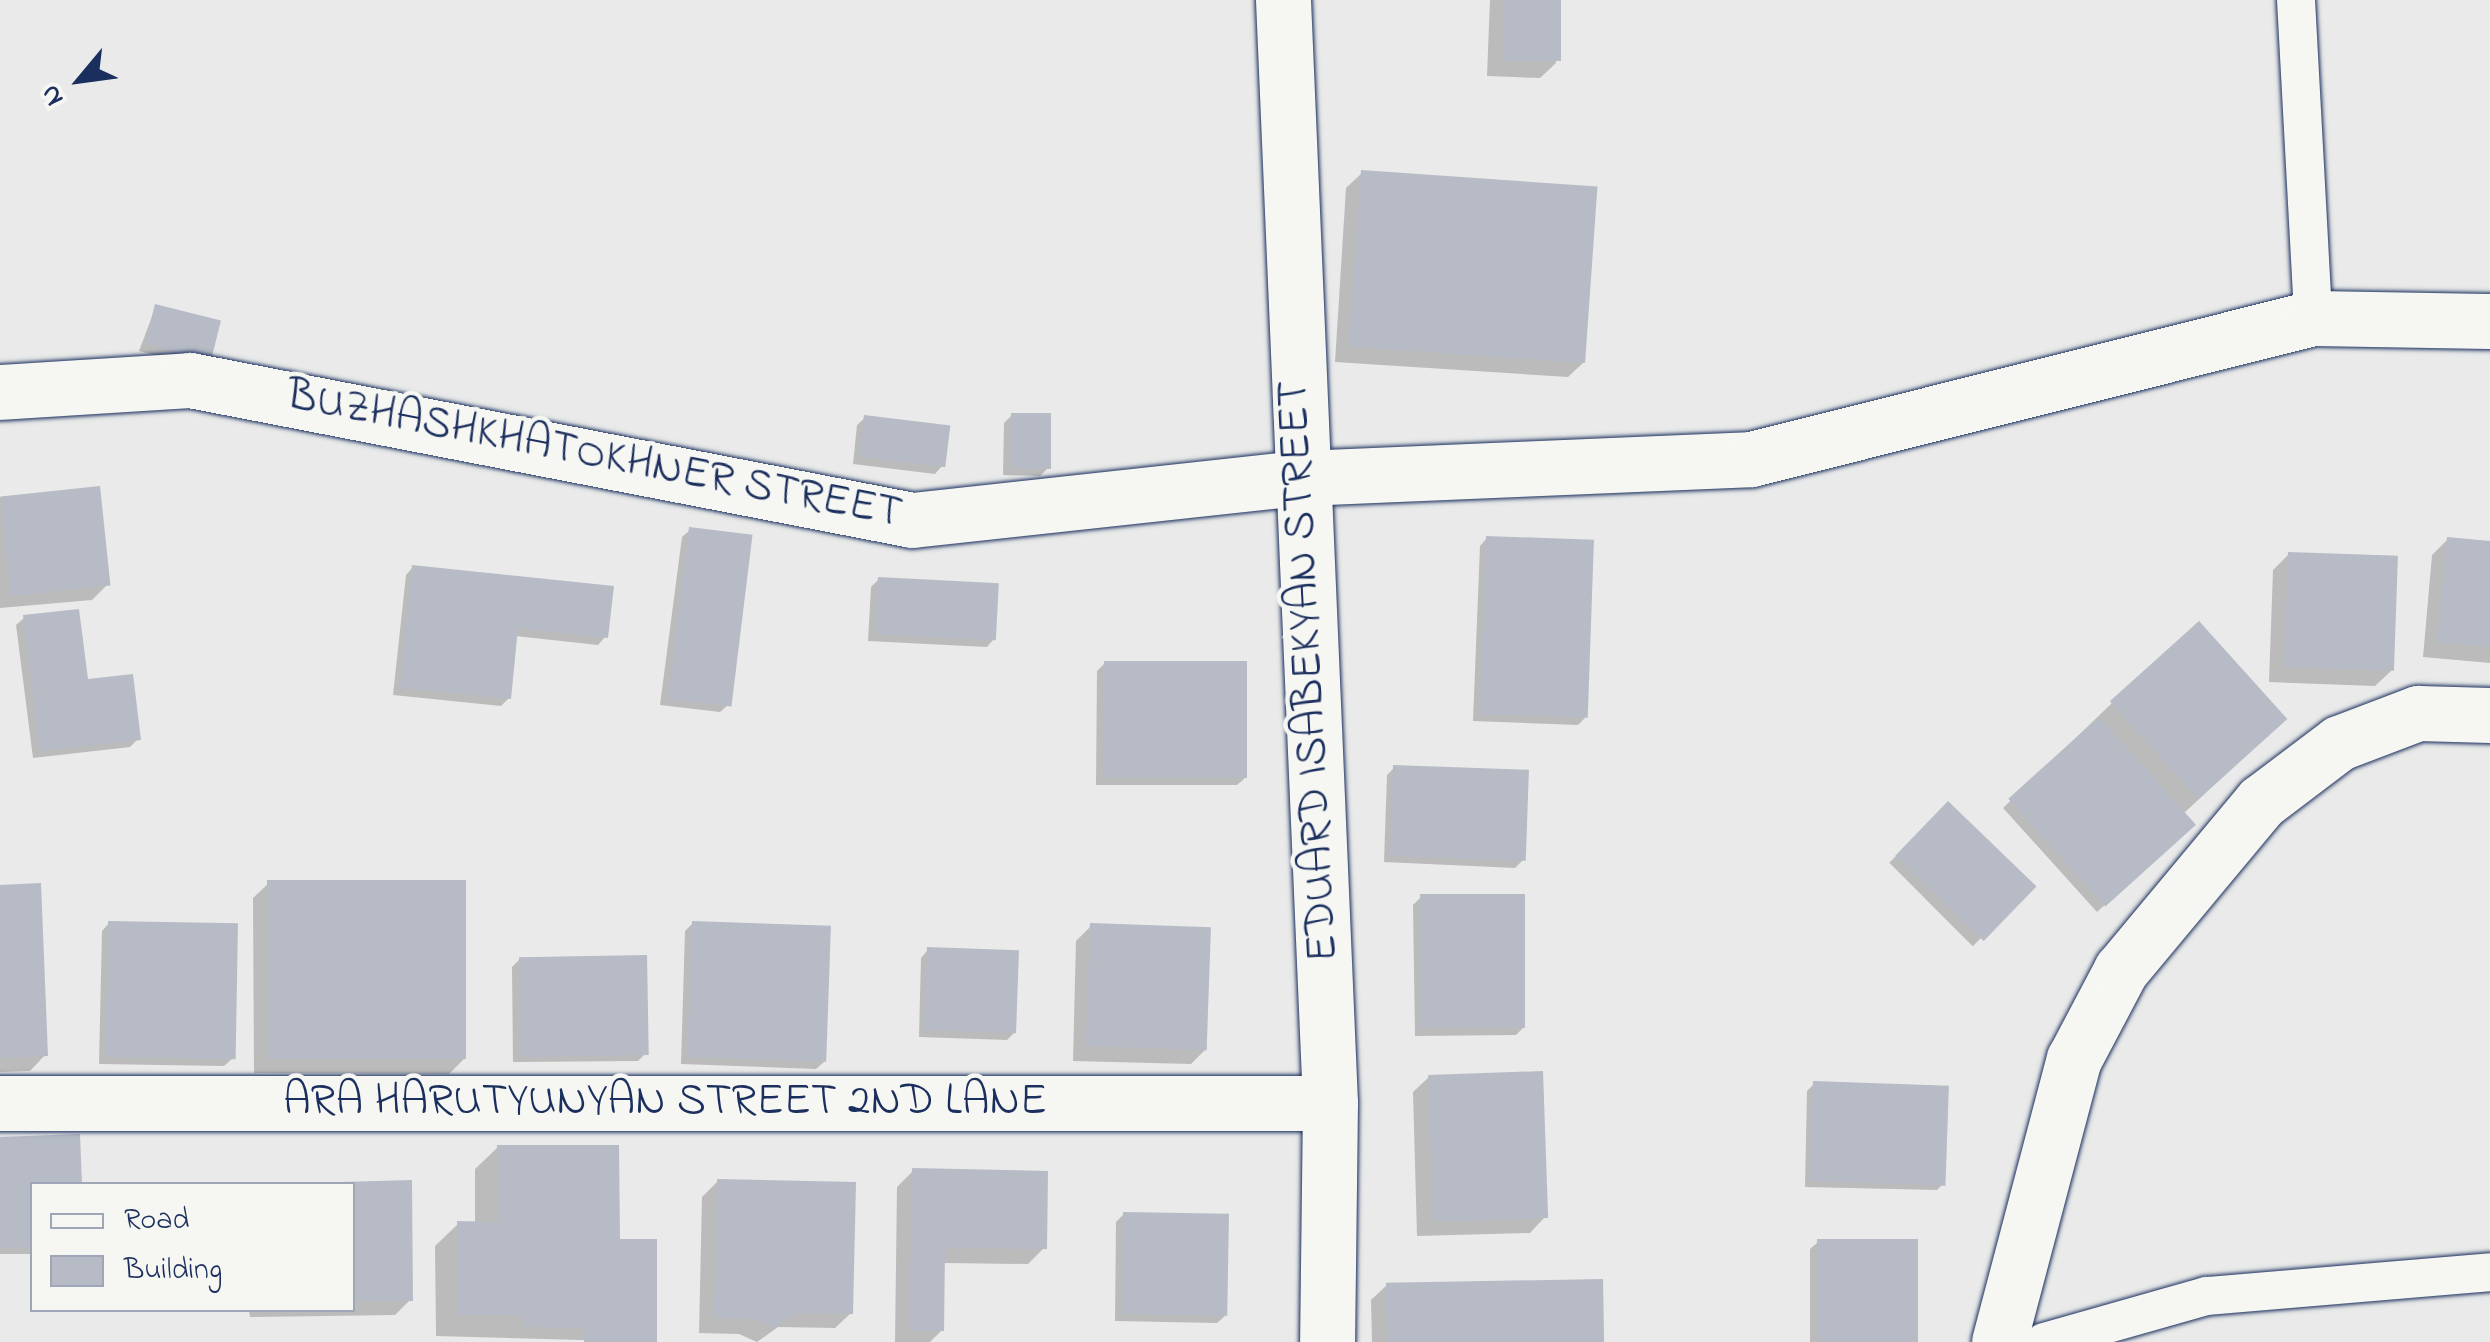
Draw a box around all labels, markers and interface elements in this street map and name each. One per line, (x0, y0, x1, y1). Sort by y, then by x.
north arrow (30, 30, 130, 130)
text: N (31, 77, 76, 113)
street label: BUZHASHKHATOKHNER STREET (282, 370, 906, 542)
street label: EDUARD ISABEKYAN STREET (1268, 379, 1352, 963)
street label: ARA HARUTYUNYAN STREET 2ND LANE (283, 1076, 1047, 1130)
legend (30, 1182, 355, 1312)
text: Road (124, 1199, 189, 1243)
text: Building (124, 1249, 222, 1293)

